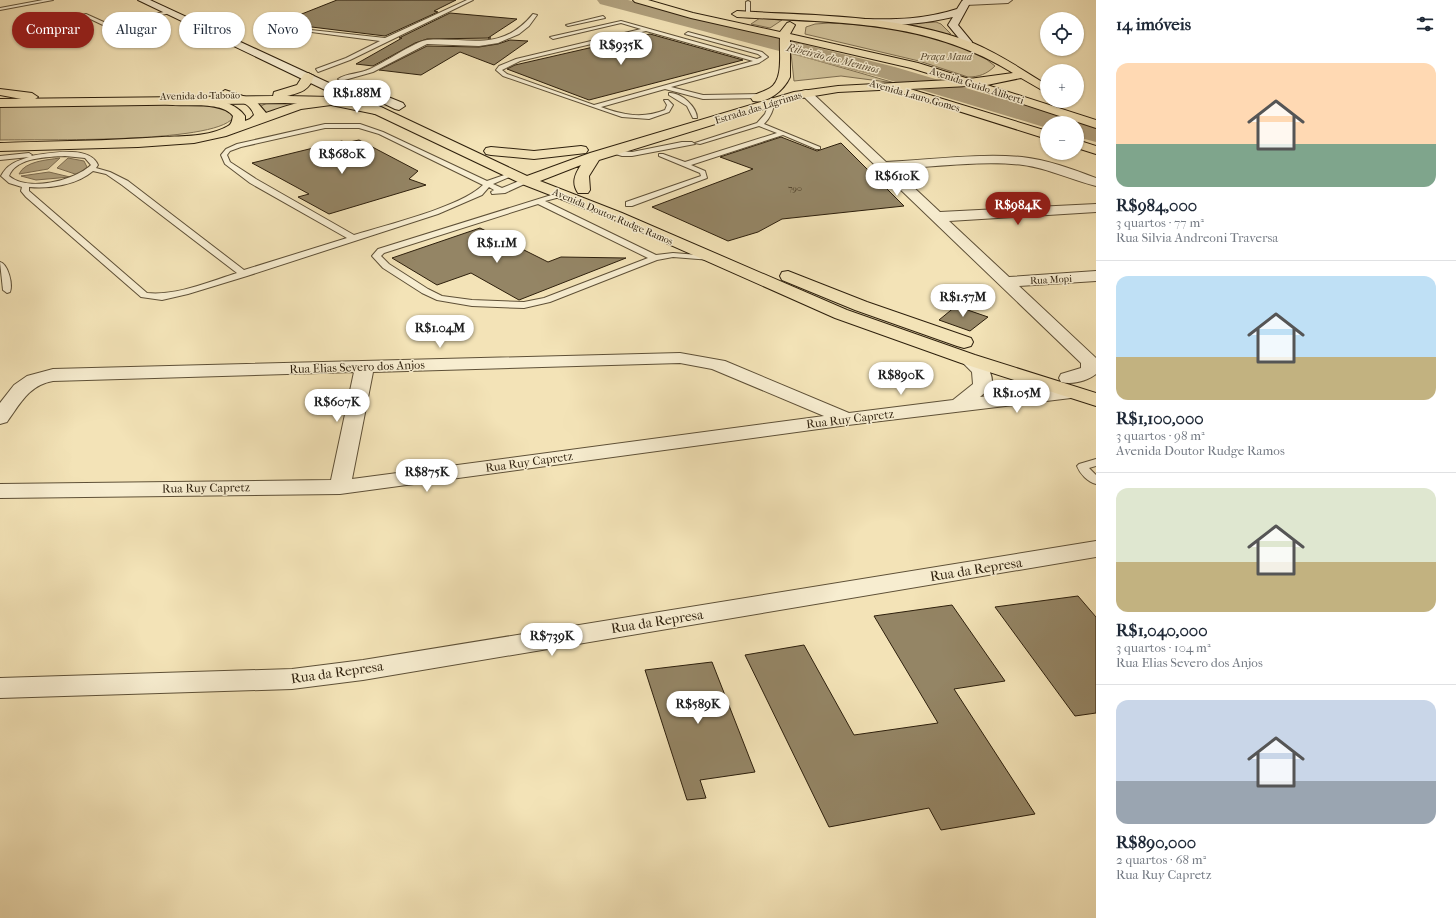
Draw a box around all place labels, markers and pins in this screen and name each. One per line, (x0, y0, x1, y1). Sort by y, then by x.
pin: R$935K (588, 32, 654, 66)
pin: R$1.88M (320, 80, 394, 114)
pin: R$680K (309, 141, 375, 175)
pin: R$610K (864, 163, 930, 197)
pin: R$984K (985, 192, 1051, 226)
pin: R$1.1M (464, 230, 530, 264)
pin: R$1.57M (926, 284, 1000, 318)
pin: R$1.04M (403, 315, 477, 349)
pin: R$890K (868, 362, 934, 396)
pin: R$1.05M (980, 380, 1054, 414)
pin: R$607K (304, 389, 370, 423)
pin: R$875K (394, 459, 460, 493)
pin: R$739K (519, 623, 585, 657)
pin: R$589K (665, 691, 731, 725)

